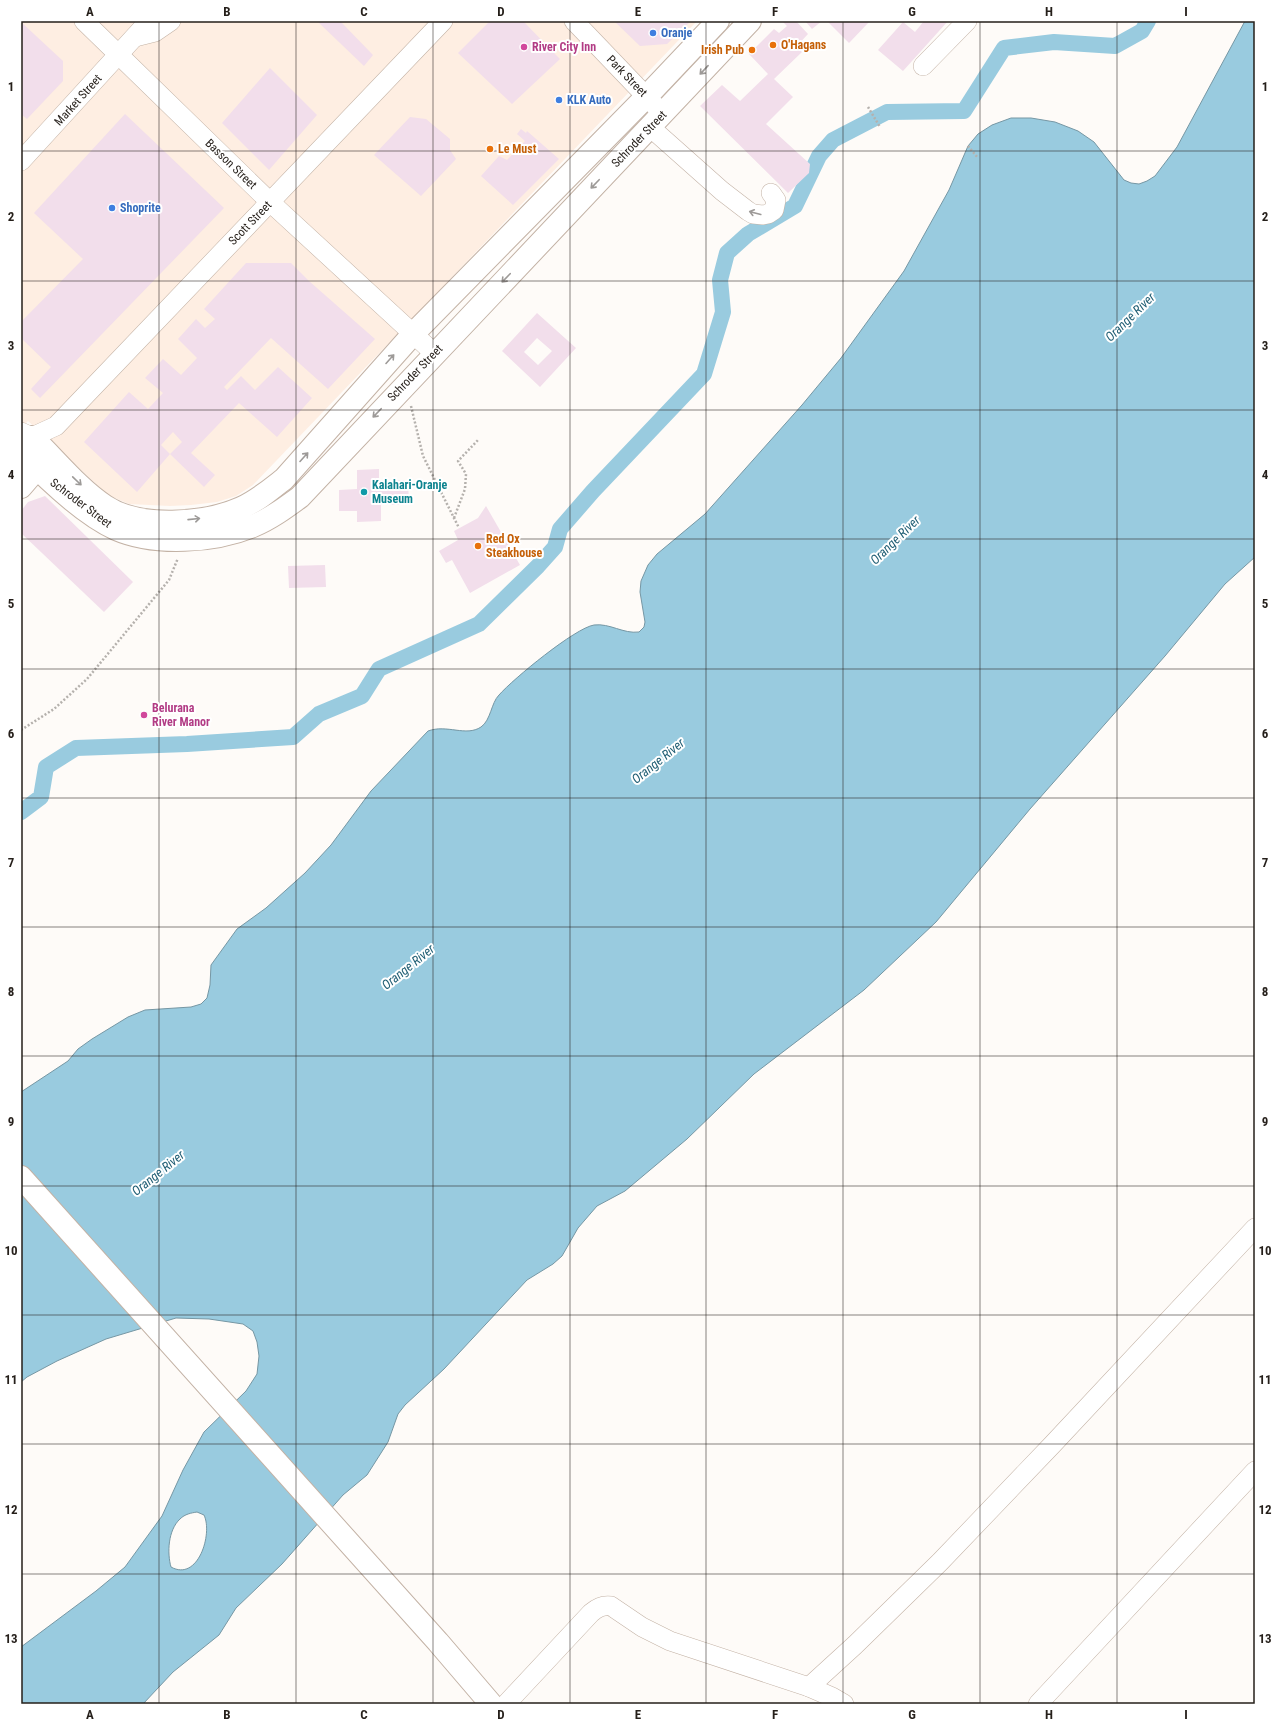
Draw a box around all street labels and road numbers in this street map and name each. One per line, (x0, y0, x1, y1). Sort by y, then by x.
street label: Park Street (604, 52, 650, 100)
street label: Market Street (51, 71, 105, 128)
street label: Schroder Street (609, 107, 670, 170)
street label: Basson Street (202, 136, 260, 192)
street label: Scott Street (226, 198, 275, 248)
street label: Schroder Street (385, 341, 446, 404)
street label: Schroder Street (48, 475, 115, 531)

